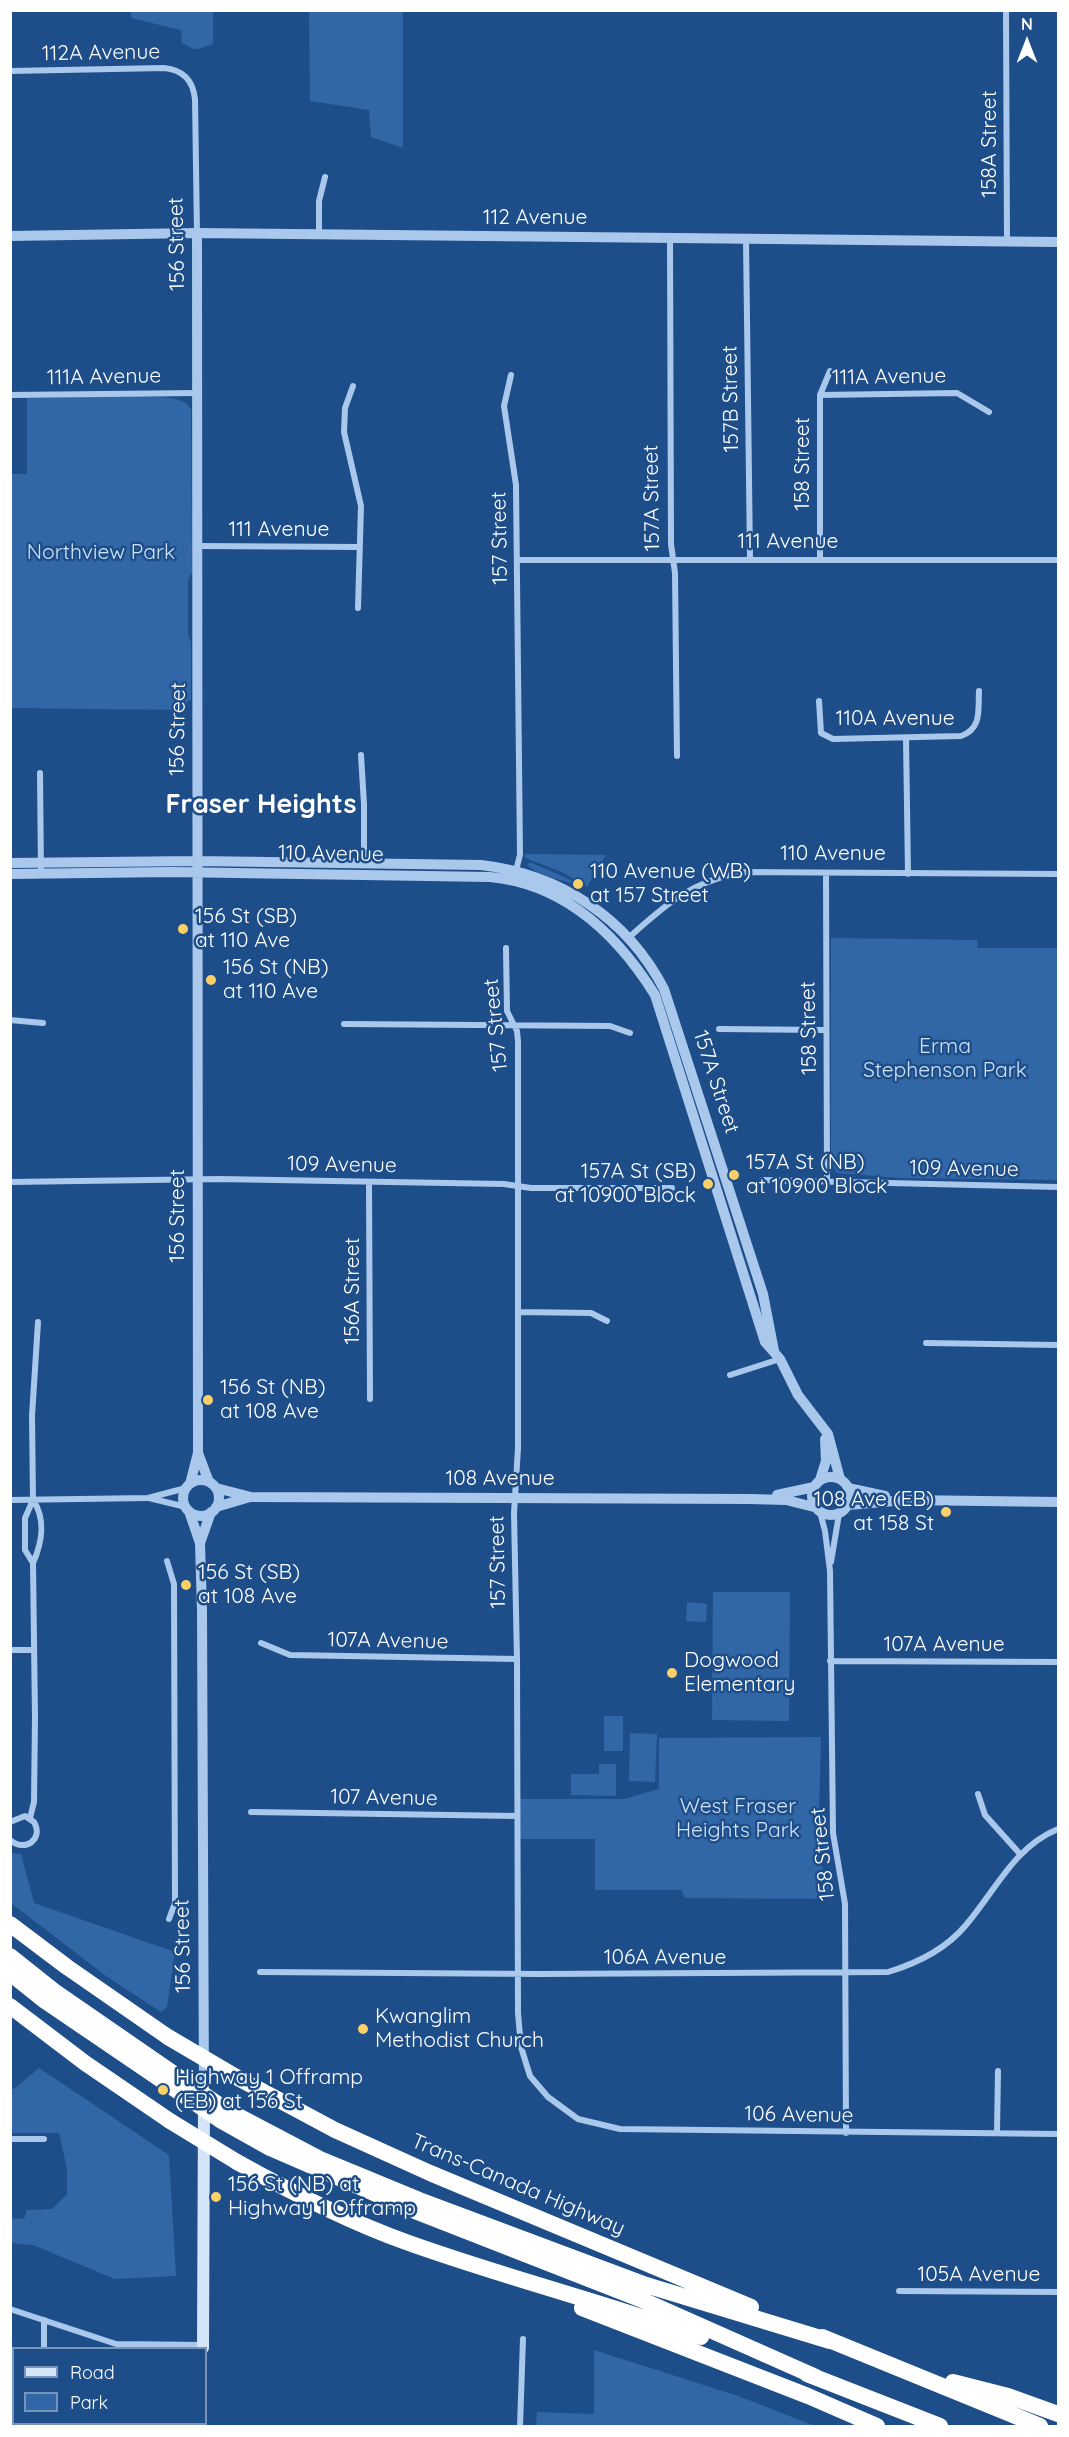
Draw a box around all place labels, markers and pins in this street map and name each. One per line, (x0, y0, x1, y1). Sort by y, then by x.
place label: 110 Avenue (WB) at 157 Street (590, 859, 751, 909)
marker: 110 Avenue (WB) at 157 Street (571, 877, 585, 891)
place label: 156 St (SB) at 110 Ave (195, 904, 297, 954)
marker: 156 St (SB) at 110 Ave (176, 922, 190, 936)
place label: 156 St (NB) at 110 Ave (223, 955, 329, 1005)
marker: 156 St (NB) at 110 Ave (204, 973, 218, 987)
place label: 157A St (NB) at 10900 Block (746, 1150, 887, 1200)
place label: 157A St (SB) at 10900 Block (555, 1159, 696, 1209)
marker: 157A St (NB) at 10900 Block (727, 1168, 741, 1182)
marker: 157A St (SB) at 10900 Block (701, 1177, 715, 1191)
place label: 156 St (NB) at 108 Ave (220, 1375, 326, 1425)
marker: 156 St (NB) at 108 Ave (201, 1393, 215, 1407)
place label: 108 Ave (EB) at 158 St (814, 1487, 934, 1537)
marker: 108 Ave (EB) at 158 St (939, 1505, 953, 1519)
place label: 156 St (SB) at 108 Ave (198, 1560, 300, 1610)
marker: 156 St (SB) at 108 Ave (179, 1578, 193, 1592)
place label: Dogwood Elementary (684, 1648, 795, 1698)
marker: Dogwood Elementary (665, 1666, 679, 1680)
place label: Kwanglim Methodist Church (375, 2004, 544, 2054)
marker: Kwanglim Methodist Church (356, 2022, 370, 2036)
place label: Highway 1 Offramp (EB) at 156 St (175, 2065, 363, 2115)
marker: Highway 1 Offramp (EB) at 156 St (156, 2083, 170, 2097)
place label: 156 St (NB) at Highway 1 Offramp (228, 2172, 416, 2222)
marker: 156 St (NB) at Highway 1 Offramp (209, 2190, 223, 2204)

